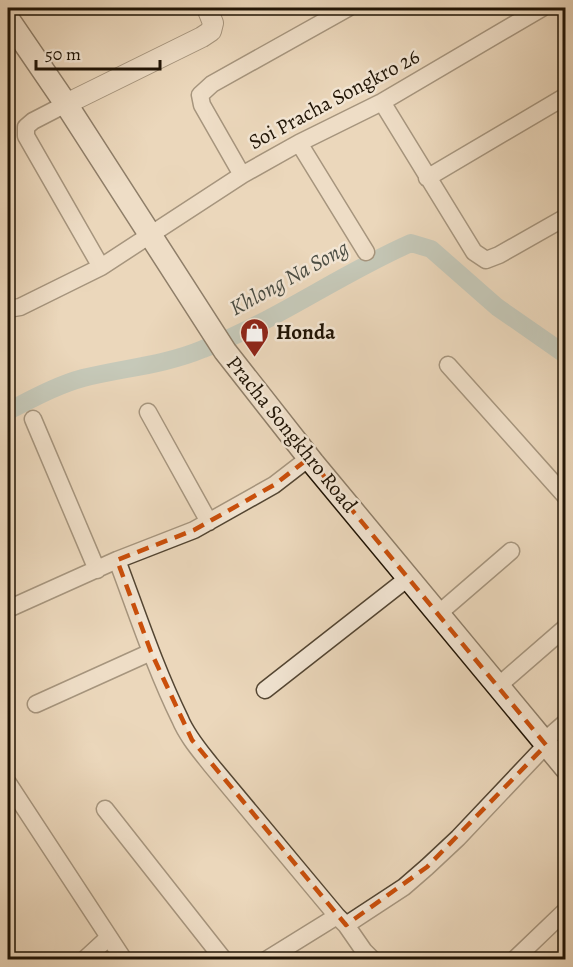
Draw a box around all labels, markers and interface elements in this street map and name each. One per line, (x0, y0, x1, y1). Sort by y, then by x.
scale bar (36, 33, 160, 71)
text: 50 m (45, 42, 81, 66)
street label: Soi Pracha Songkro 26 (244, 42, 425, 156)
water label: Khlong Na Song (224, 233, 354, 323)
shop icon: Honda (239, 316, 271, 358)
place label: Honda (276, 318, 336, 346)
street label: Pracha Songkhro Road (220, 350, 364, 519)

